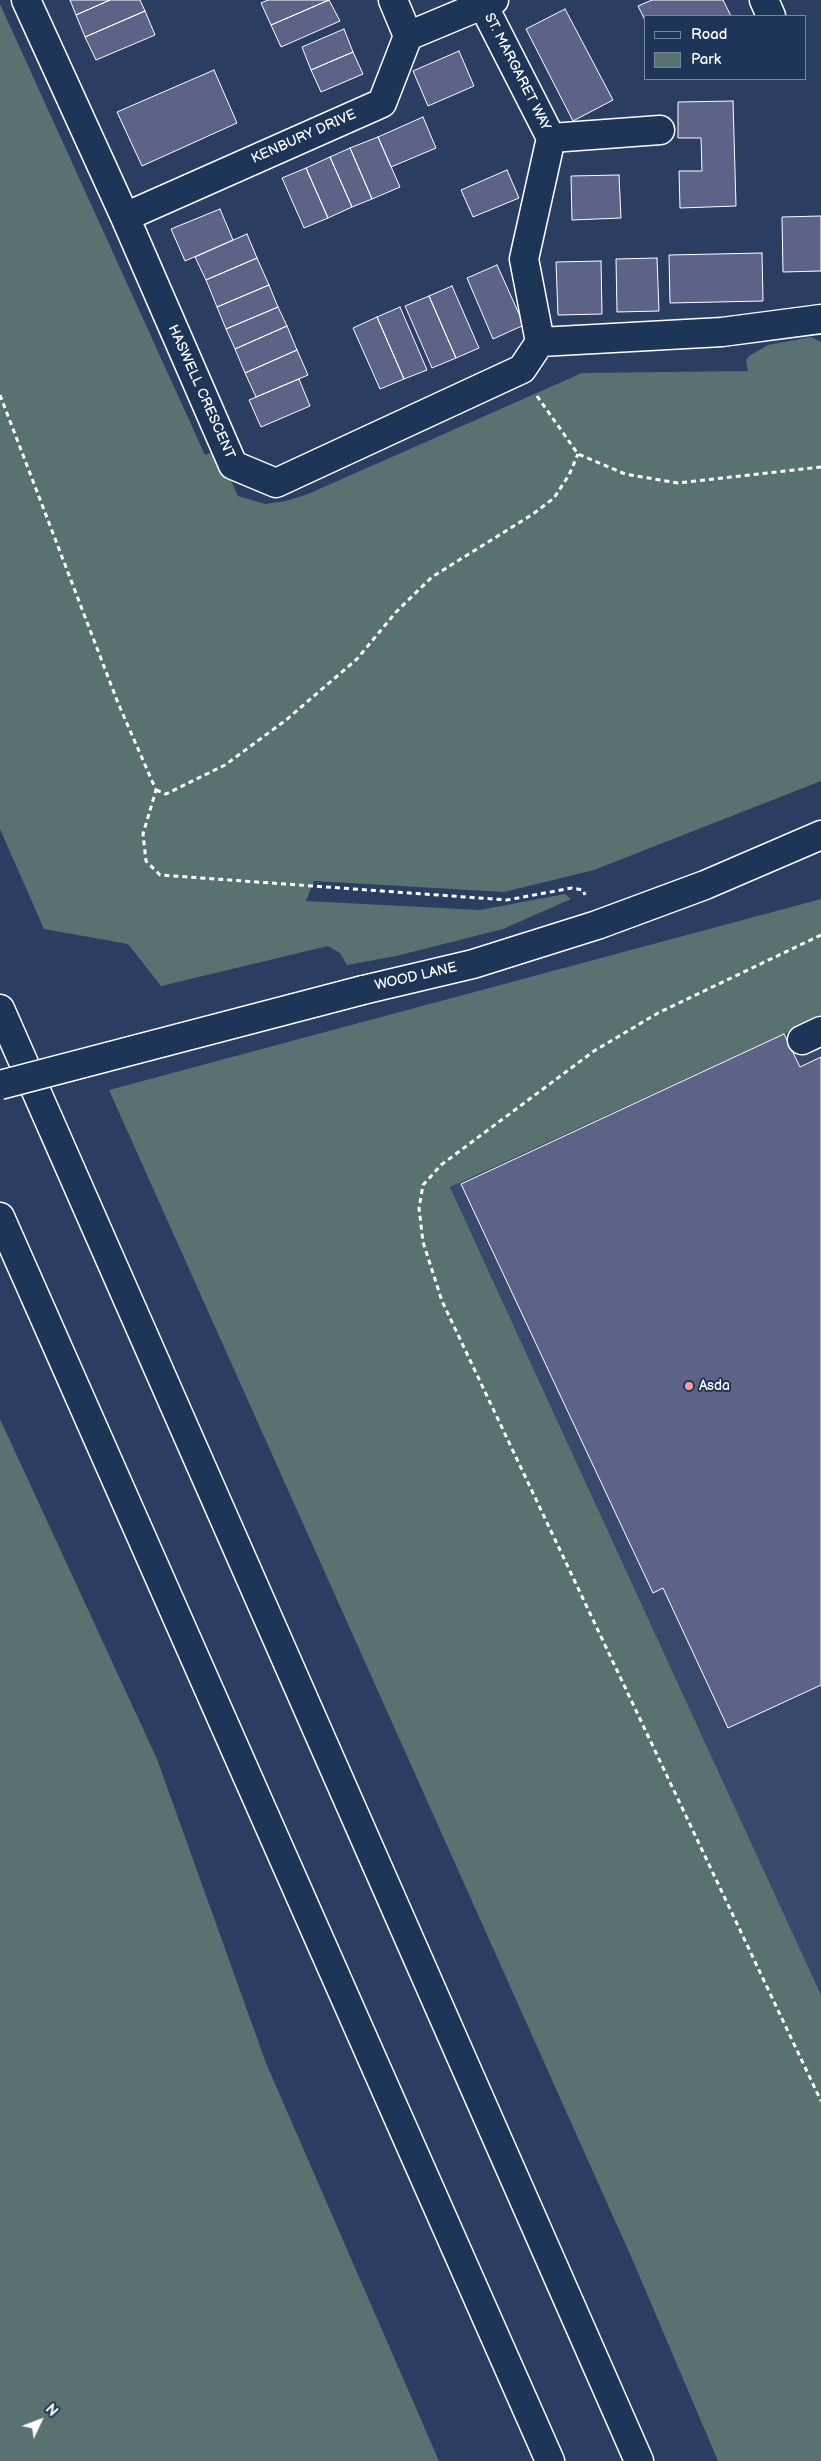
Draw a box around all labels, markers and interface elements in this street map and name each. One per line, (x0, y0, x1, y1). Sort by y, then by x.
street label: ST. MARGARET WAY (480, 11, 554, 133)
legend (644, 15, 806, 80)
text: Road (691, 25, 727, 44)
text: Park (691, 50, 721, 69)
street label: KENBURY DRIVE (249, 106, 359, 168)
street label: HASWELL CRESCENT (164, 322, 238, 462)
street label: WOOD LANE (373, 959, 459, 995)
place label: Asda (699, 1378, 730, 1394)
marker: Asda (683, 1380, 695, 1392)
north arrow (15, 2396, 65, 2446)
text: N (42, 2401, 61, 2420)

